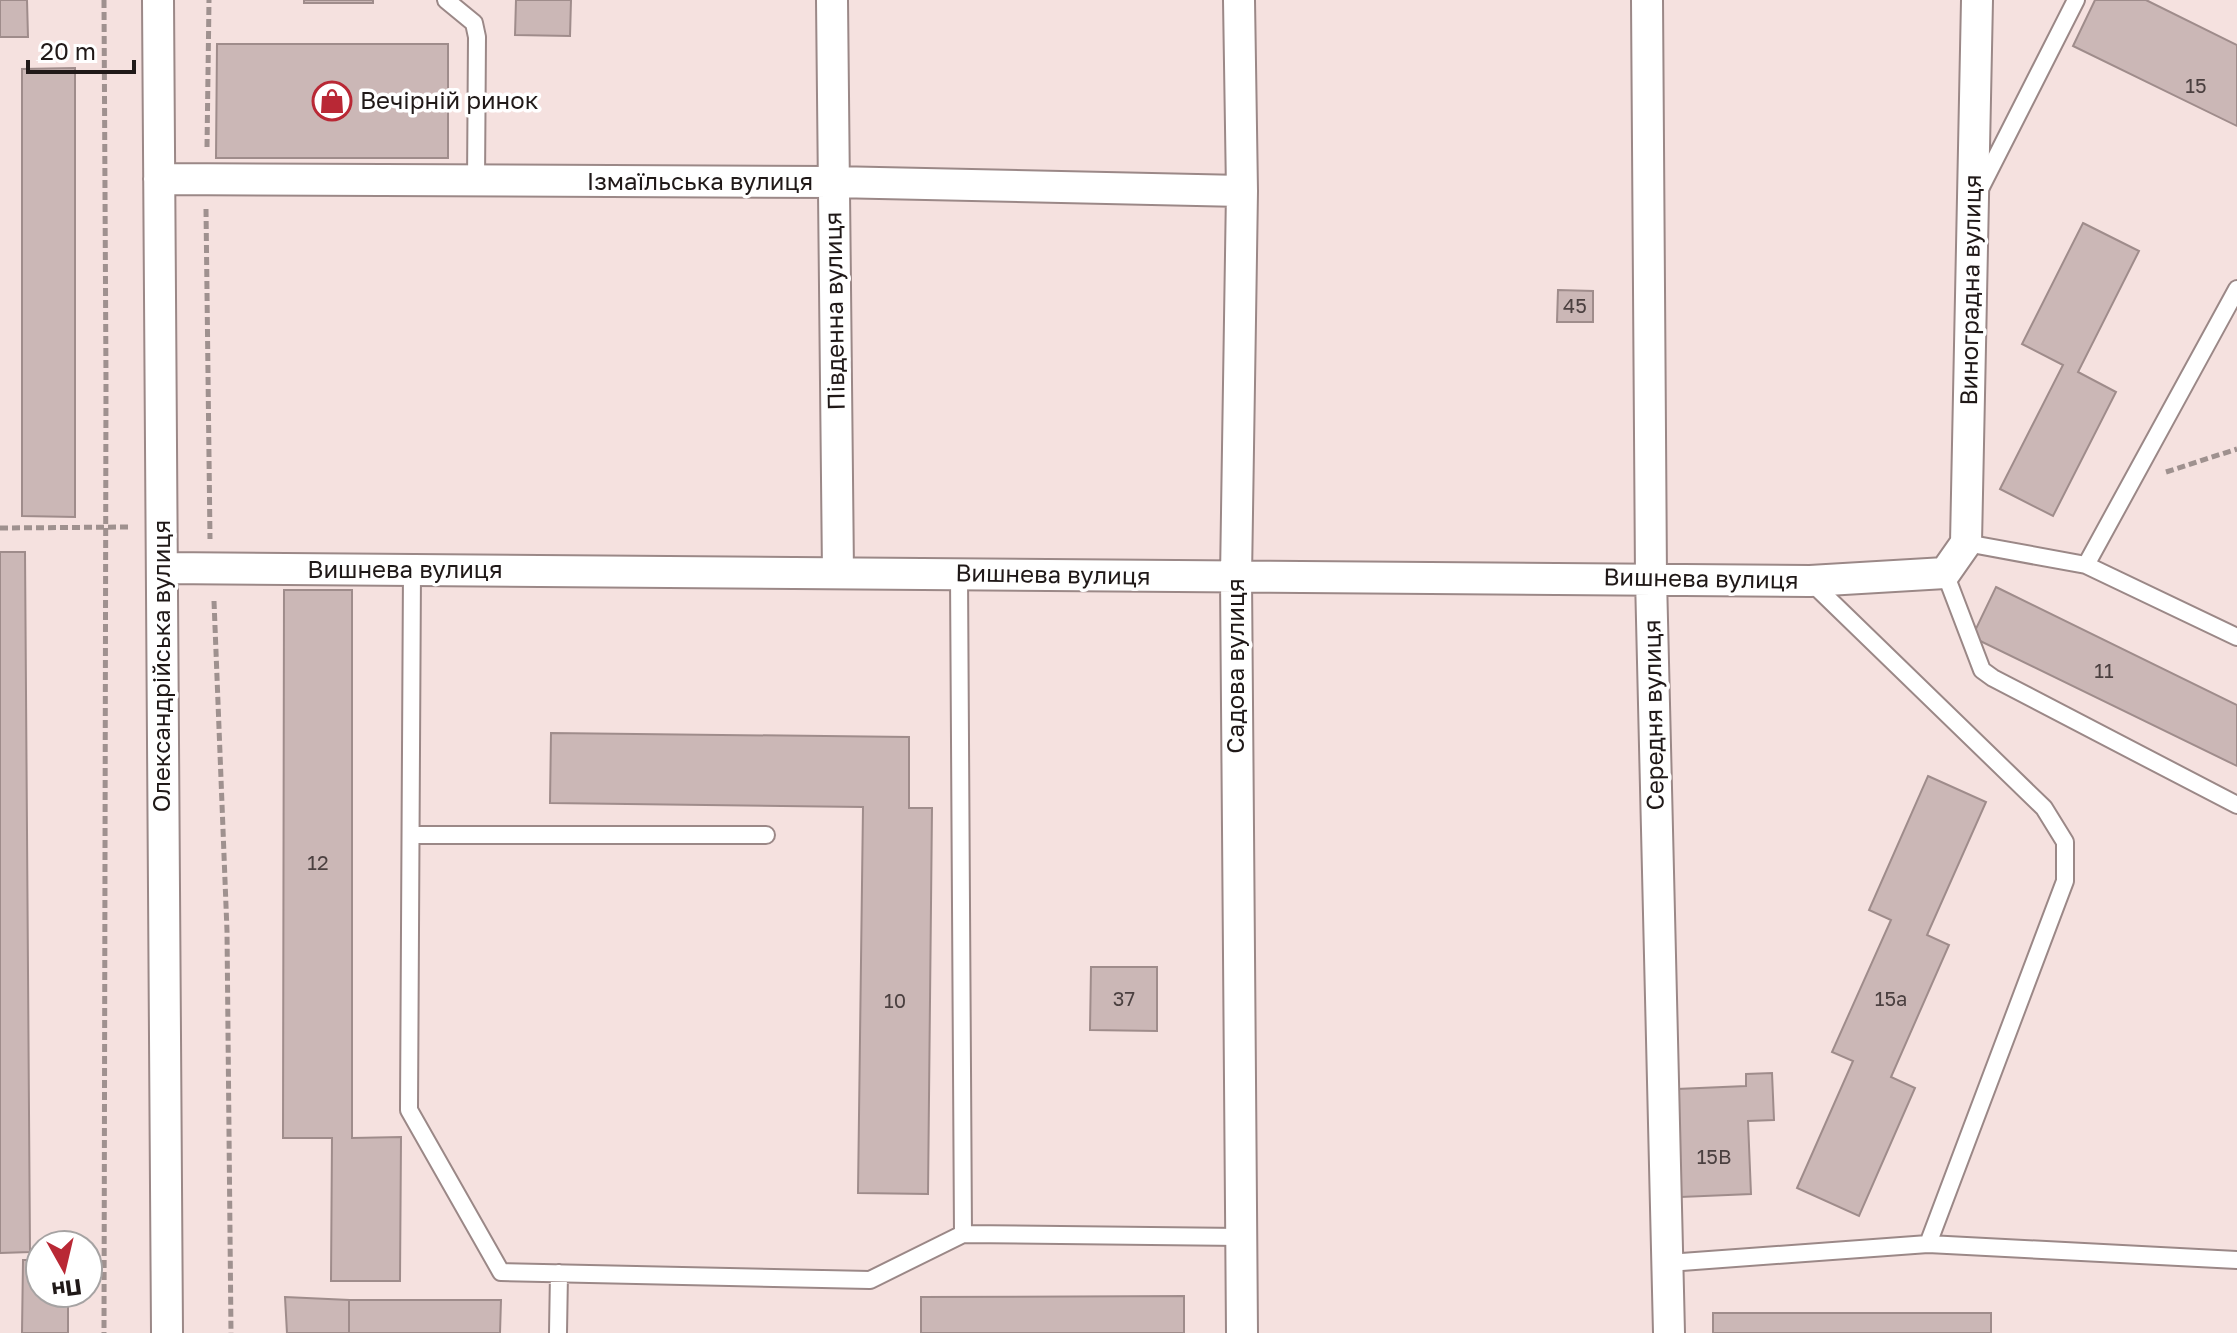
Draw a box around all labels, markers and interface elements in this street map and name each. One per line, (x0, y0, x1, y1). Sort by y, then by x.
scale bar (28, 24, 134, 74)
text: 20 m (40, 36, 96, 65)
house number: 15 (2185, 73, 2207, 97)
shop icon: Вечірній ринок (311, 80, 353, 122)
place label: Вечірній ринок (360, 85, 539, 114)
street label: Ізмаїльська вулиця (587, 166, 813, 195)
street label: Виноградна вулиця (1953, 174, 1986, 406)
street label: Південна вулиця (817, 211, 850, 411)
house number: 45 (1563, 293, 1587, 317)
street label: Олександрійська вулиця (146, 520, 175, 812)
street label: Вишнева вулиця (307, 554, 503, 583)
street label: Вишнева вулиця (955, 557, 1151, 590)
street label: Вишнева вулиця (1603, 561, 1799, 594)
street label: Садова вулиця (1220, 578, 1249, 754)
street label: Середня вулиця (1636, 619, 1669, 811)
house number: 11 (2094, 658, 2114, 682)
house number: 12 (307, 850, 329, 874)
house number: 37 (1113, 986, 1135, 1010)
house number: 15а (1875, 986, 1907, 1010)
house number: 10 (884, 988, 906, 1012)
house number: 15В (1697, 1144, 1731, 1168)
north arrow (24, 1229, 104, 1309)
text: Пн (50, 1274, 84, 1305)

